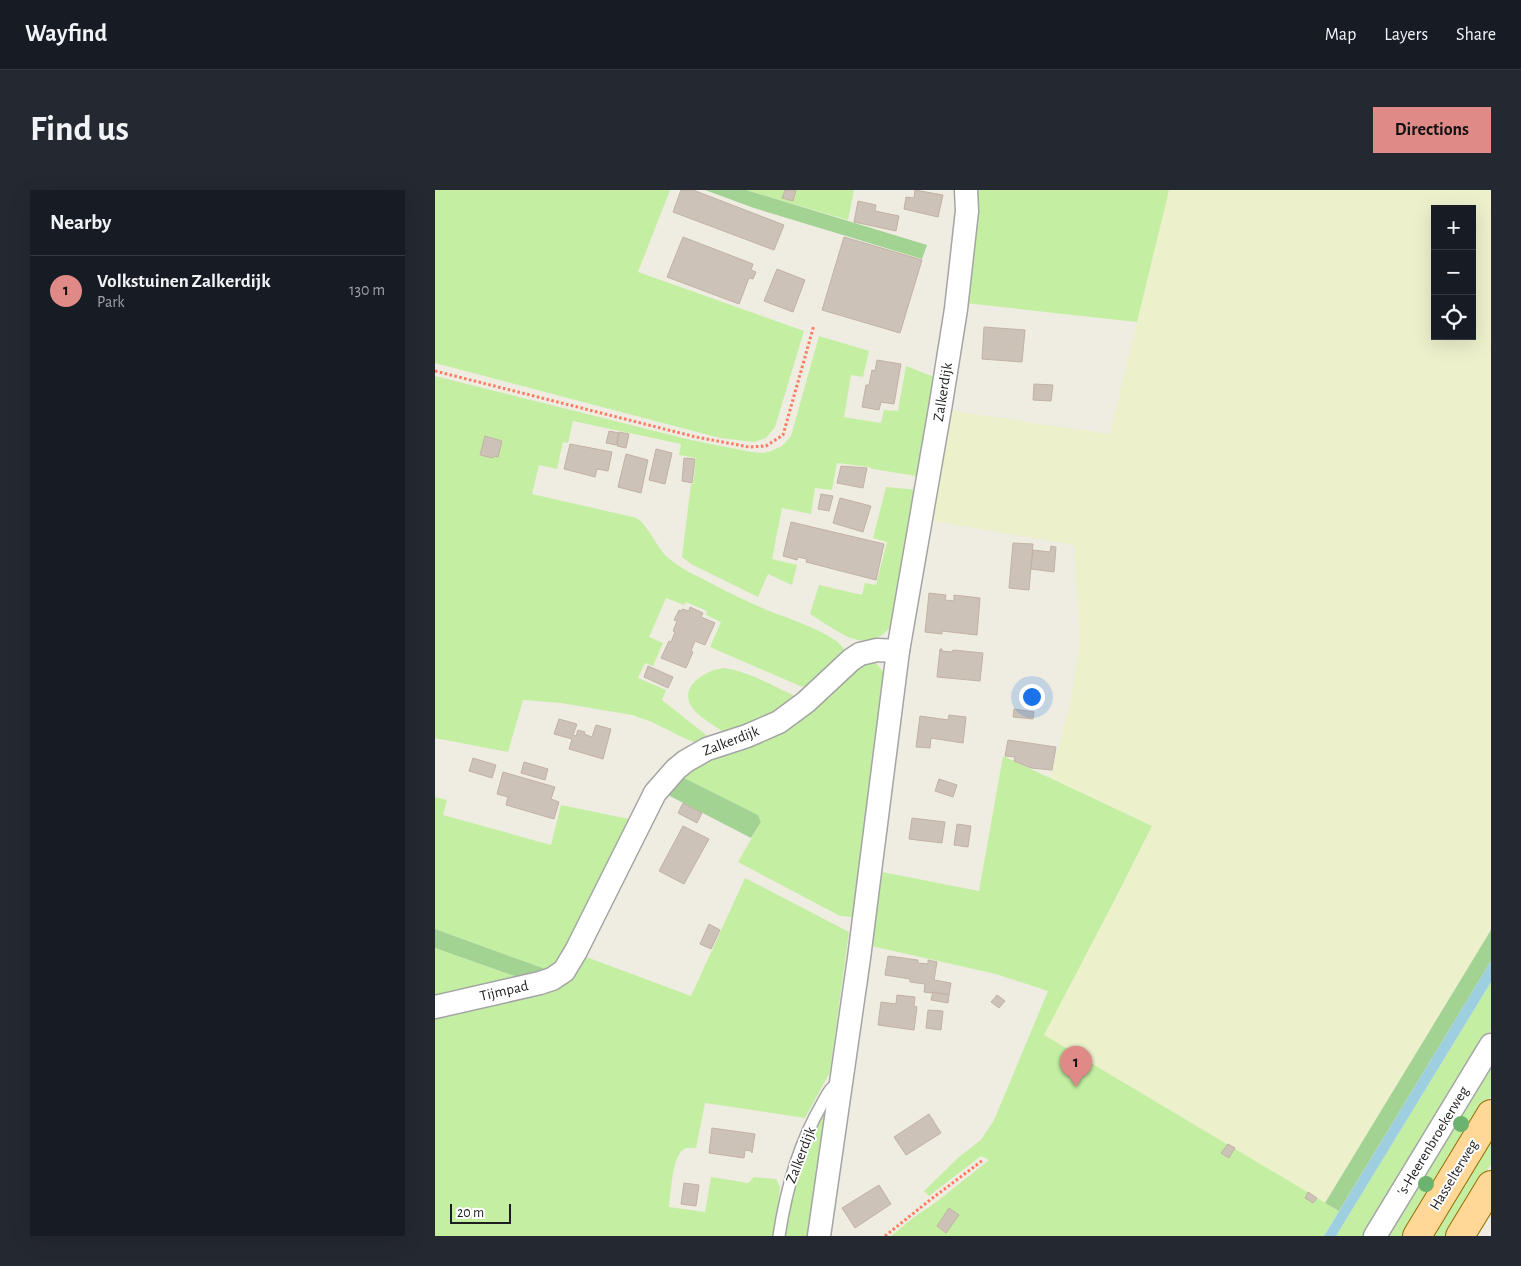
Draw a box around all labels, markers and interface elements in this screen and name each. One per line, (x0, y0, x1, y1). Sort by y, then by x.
text: Wayfind (25, 22, 107, 46)
text: Map (1325, 26, 1356, 44)
text: Layers (1384, 26, 1428, 44)
text: Share (1456, 26, 1496, 44)
button: Directions (1373, 107, 1491, 153)
text: Find us (30, 112, 129, 147)
map controls (1431, 205, 1476, 340)
button: + (1431, 205, 1476, 250)
text: Nearby (50, 212, 111, 233)
button: − (1431, 250, 1476, 295)
text: Volkstuinen Zalkerdijk (97, 272, 271, 291)
text: 1 (63, 282, 69, 298)
text: 130 m (349, 282, 385, 298)
text: Park (97, 294, 125, 310)
button: locate (1431, 295, 1476, 340)
street label: Zalkerdijk (931, 361, 955, 422)
your location (1019, 684, 1045, 710)
street label: Zalkerdijk (701, 723, 761, 759)
street label: Tijmpad (478, 978, 530, 1004)
pin: 1 (1060, 1046, 1092, 1087)
street label: 's-Heerenbroekerweg (1394, 1083, 1472, 1198)
street label: Zalkerdijk (783, 1125, 819, 1185)
street label: Hasselterweg (1427, 1137, 1481, 1213)
scale bar (450, 1201, 511, 1224)
text: 20 m (457, 1206, 484, 1220)

